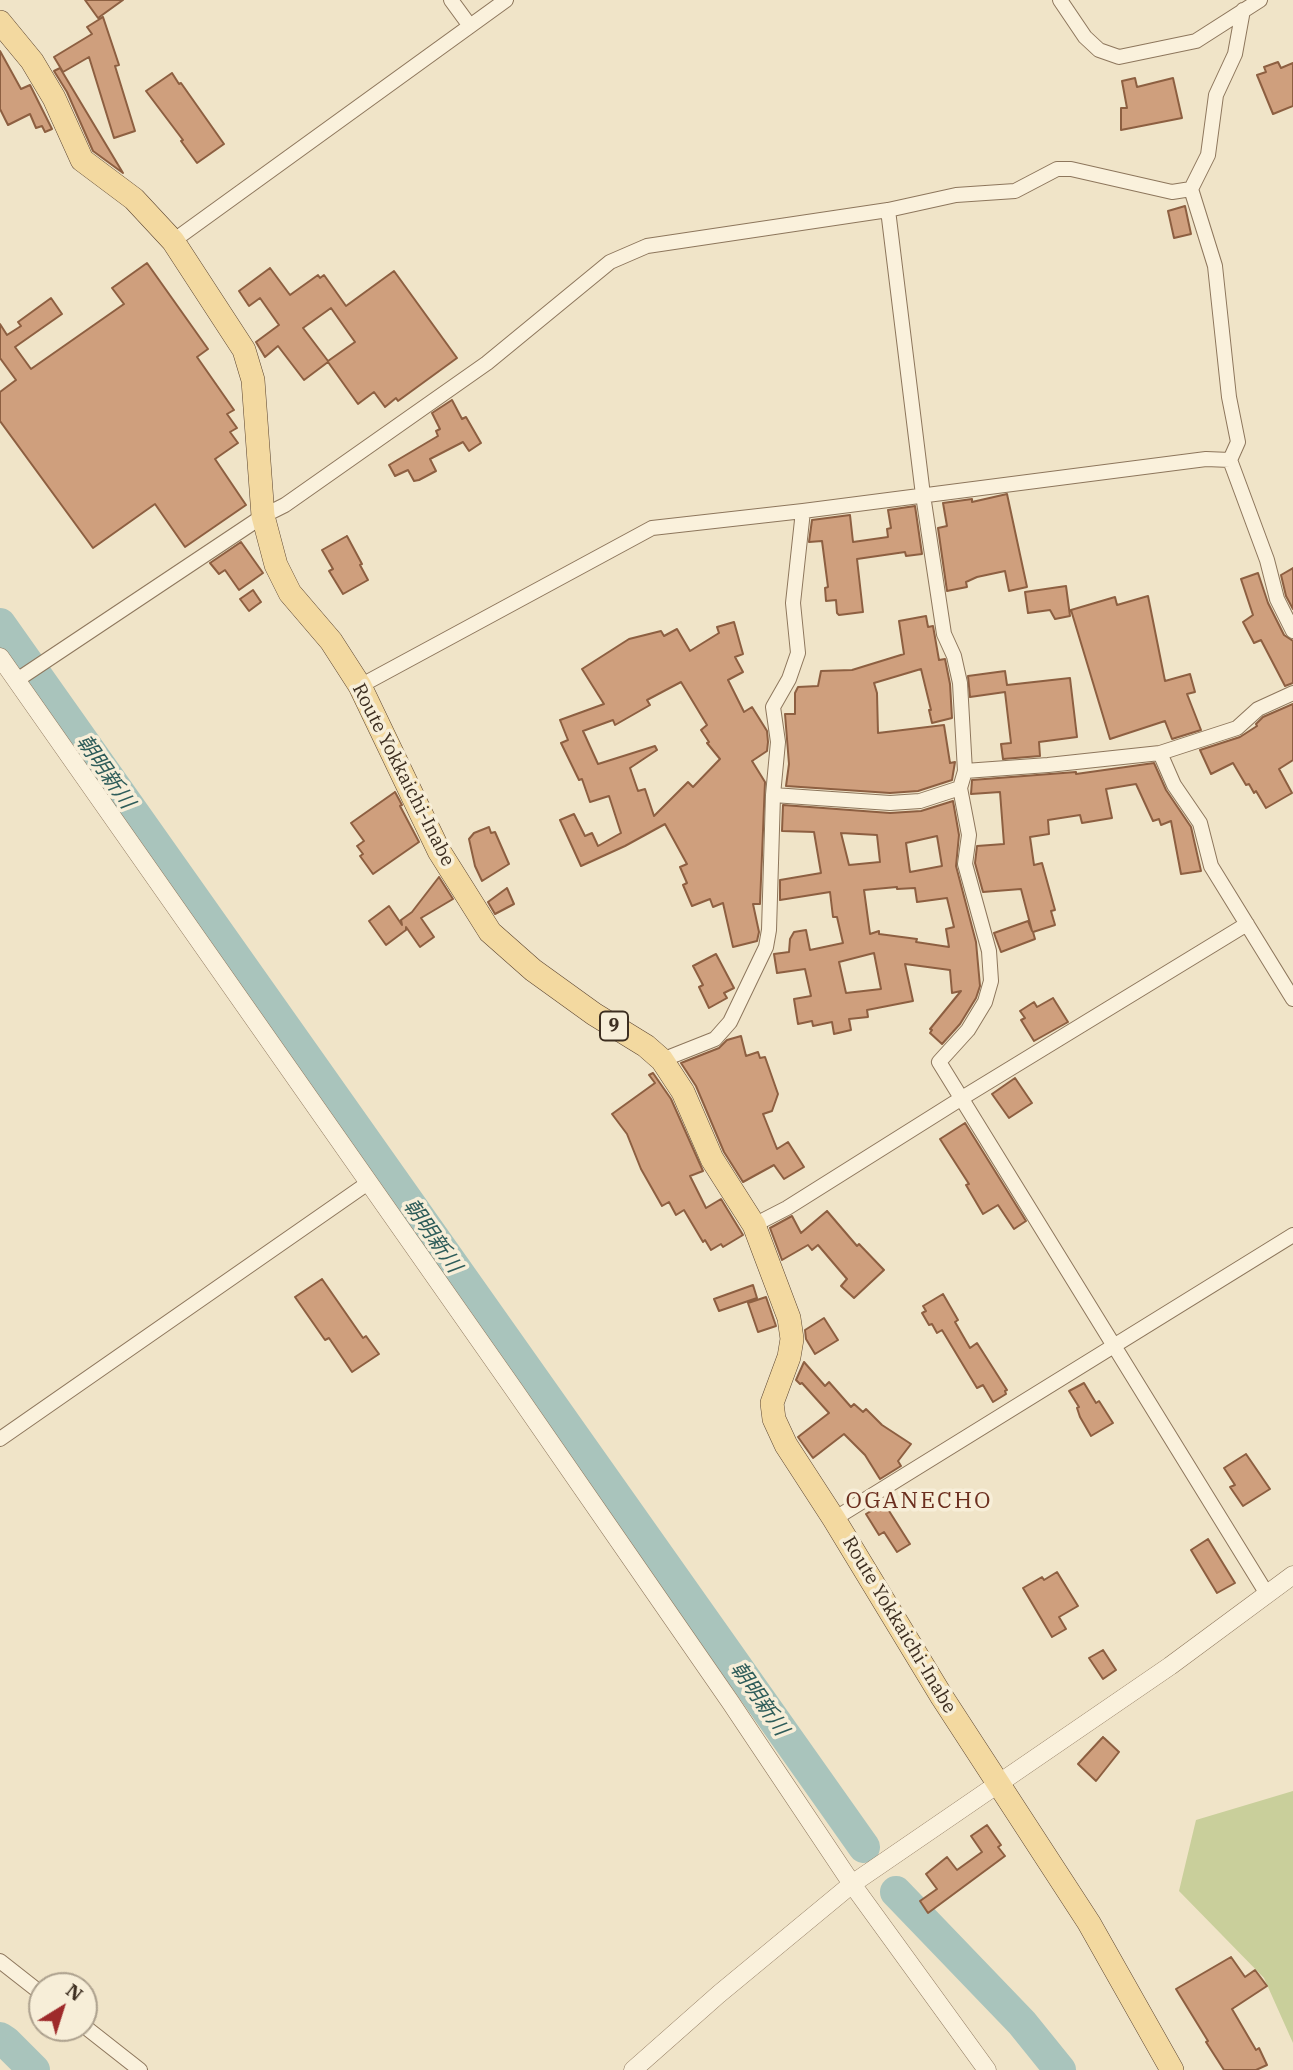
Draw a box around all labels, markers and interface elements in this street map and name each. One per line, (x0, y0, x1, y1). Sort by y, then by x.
street label: Route Yokkaichi-Inabe (347, 680, 459, 870)
water label: 朝明新川 (71, 730, 139, 814)
road number: 9 (600, 1012, 628, 1041)
water label: 朝明新川 (398, 1194, 466, 1278)
district label: OGANECHO (847, 1487, 991, 1515)
street label: Route Yokkaichi-Inabe (837, 1533, 961, 1717)
water label: 朝明新川 (725, 1657, 793, 1741)
north arrow (28, 1972, 98, 2042)
text: N (61, 1978, 88, 2006)

